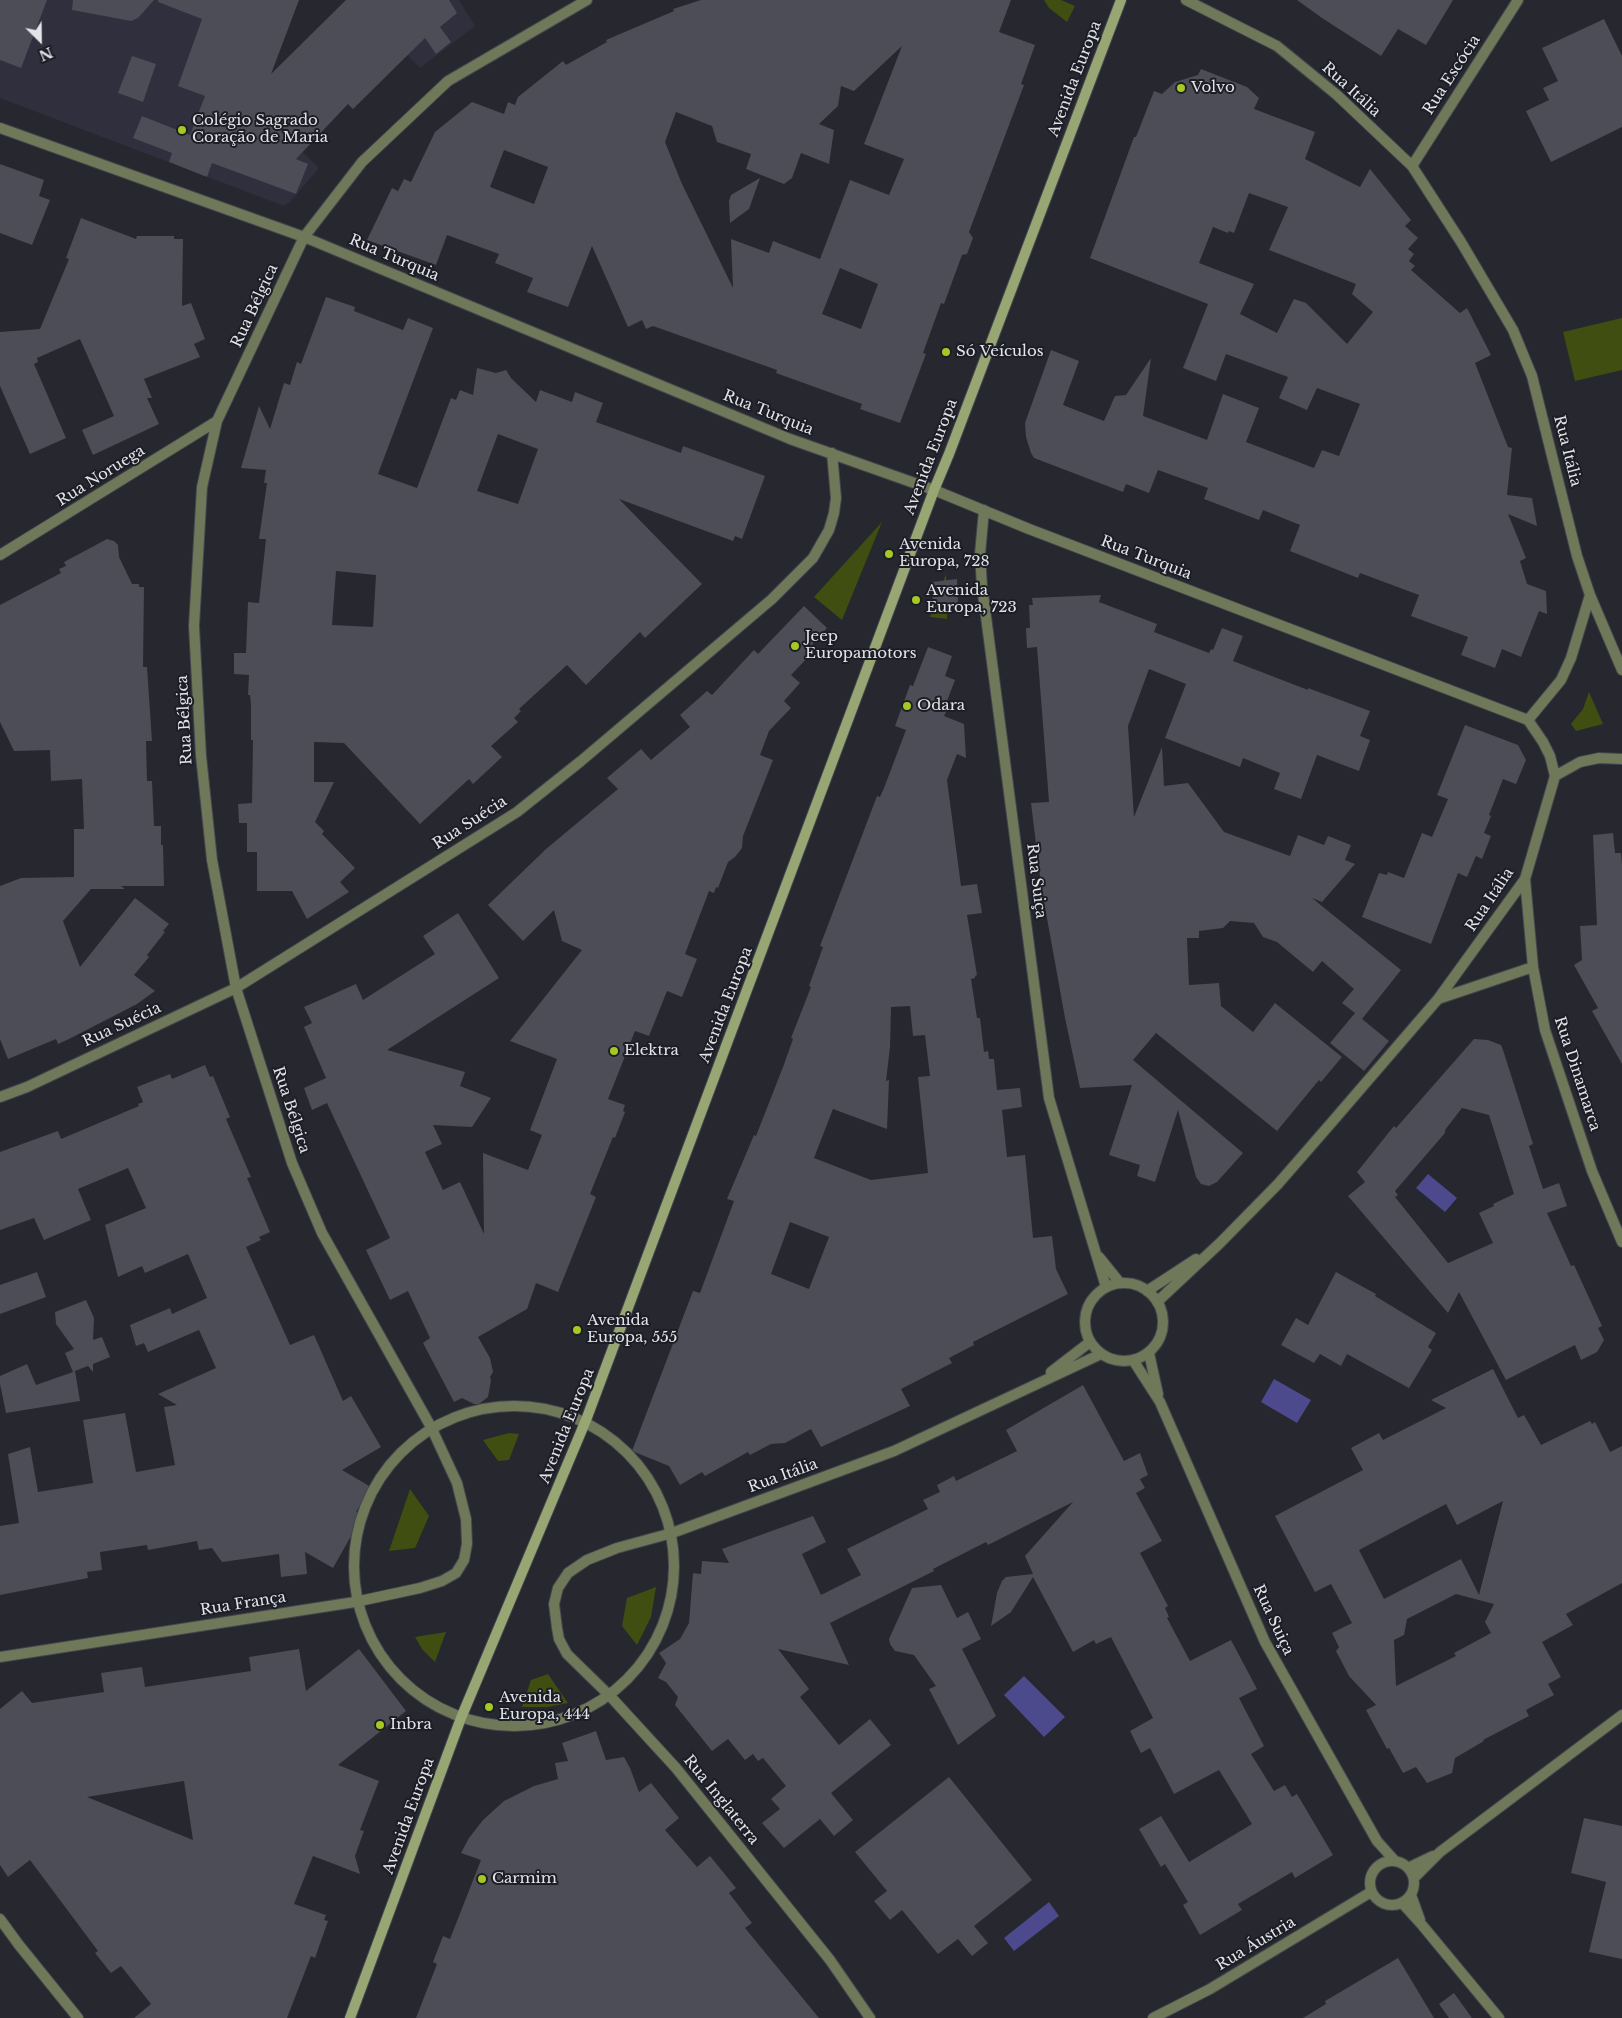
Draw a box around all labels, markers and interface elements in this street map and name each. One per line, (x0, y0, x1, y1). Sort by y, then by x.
north arrow (15, 15, 65, 65)
street label: Avenida Europa (1045, 19, 1105, 139)
street label: Rua Escócia (1420, 32, 1484, 118)
text: N (36, 43, 55, 65)
street label: Rua Itália (1318, 59, 1384, 121)
place label: Volvo (1191, 79, 1235, 97)
marker: Volvo (1175, 82, 1187, 94)
place label: Colégio Sagrado Coração de Maria (192, 112, 328, 147)
marker: Colégio Sagrado Coração de Maria (176, 124, 188, 136)
street label: Rua Turquia (346, 231, 442, 285)
street label: Rua Bélgica (228, 261, 282, 351)
place label: Só Veículos (956, 343, 1044, 361)
marker: Só Veículos (940, 346, 952, 358)
street label: Rua Turquia (720, 387, 816, 439)
street label: Avenida Europa (901, 397, 961, 517)
street label: Rua Itália (1549, 414, 1585, 488)
street label: Rua Noruega (54, 442, 148, 510)
street label: Rua Turquia (1098, 532, 1194, 584)
place label: Avenida Europa, 728 (899, 536, 989, 571)
marker: Avenida Europa, 728 (883, 548, 895, 560)
place label: Avenida Europa, 723 (926, 582, 1017, 617)
marker: Avenida Europa, 723 (910, 594, 922, 606)
place label: Jeep Europamotors (805, 628, 917, 663)
marker: Jeep Europamotors (789, 640, 801, 652)
street label: Rua Bélgica (174, 675, 196, 765)
place label: Odara (917, 697, 965, 715)
marker: Odara (901, 700, 913, 712)
street label: Rua Suécia (430, 793, 510, 853)
street label: Rua Suiça (1022, 842, 1050, 920)
street label: Rua Itália (1462, 865, 1518, 935)
street label: Avenida Europa (696, 945, 756, 1065)
street label: Rua Suécia (80, 999, 164, 1051)
street label: Rua Dinamarca (1550, 1015, 1604, 1133)
place label: Elektra (624, 1042, 679, 1060)
marker: Elektra (608, 1045, 620, 1057)
street label: Rua Bélgica (269, 1064, 313, 1156)
place label: Avenida Europa, 555 (587, 1312, 677, 1347)
marker: Avenida Europa, 555 (571, 1324, 583, 1336)
street label: Avenida Europa (536, 1366, 598, 1486)
street label: Rua Itália (746, 1455, 820, 1497)
street label: Rua Suiça (1249, 1582, 1297, 1658)
street label: Rua França (199, 1588, 287, 1620)
place label: Avenida Europa, 444 (499, 1689, 590, 1724)
marker: Avenida Europa, 444 (483, 1701, 495, 1713)
place label: Inbra (390, 1716, 432, 1734)
marker: Inbra (374, 1719, 386, 1731)
street label: Rua Inglaterra (679, 1752, 763, 1848)
street label: Avenida Europa (380, 1755, 438, 1877)
place label: Carmim (492, 1870, 557, 1888)
marker: Carmim (476, 1873, 488, 1885)
street label: Rua Áustria (1213, 1913, 1299, 1975)

